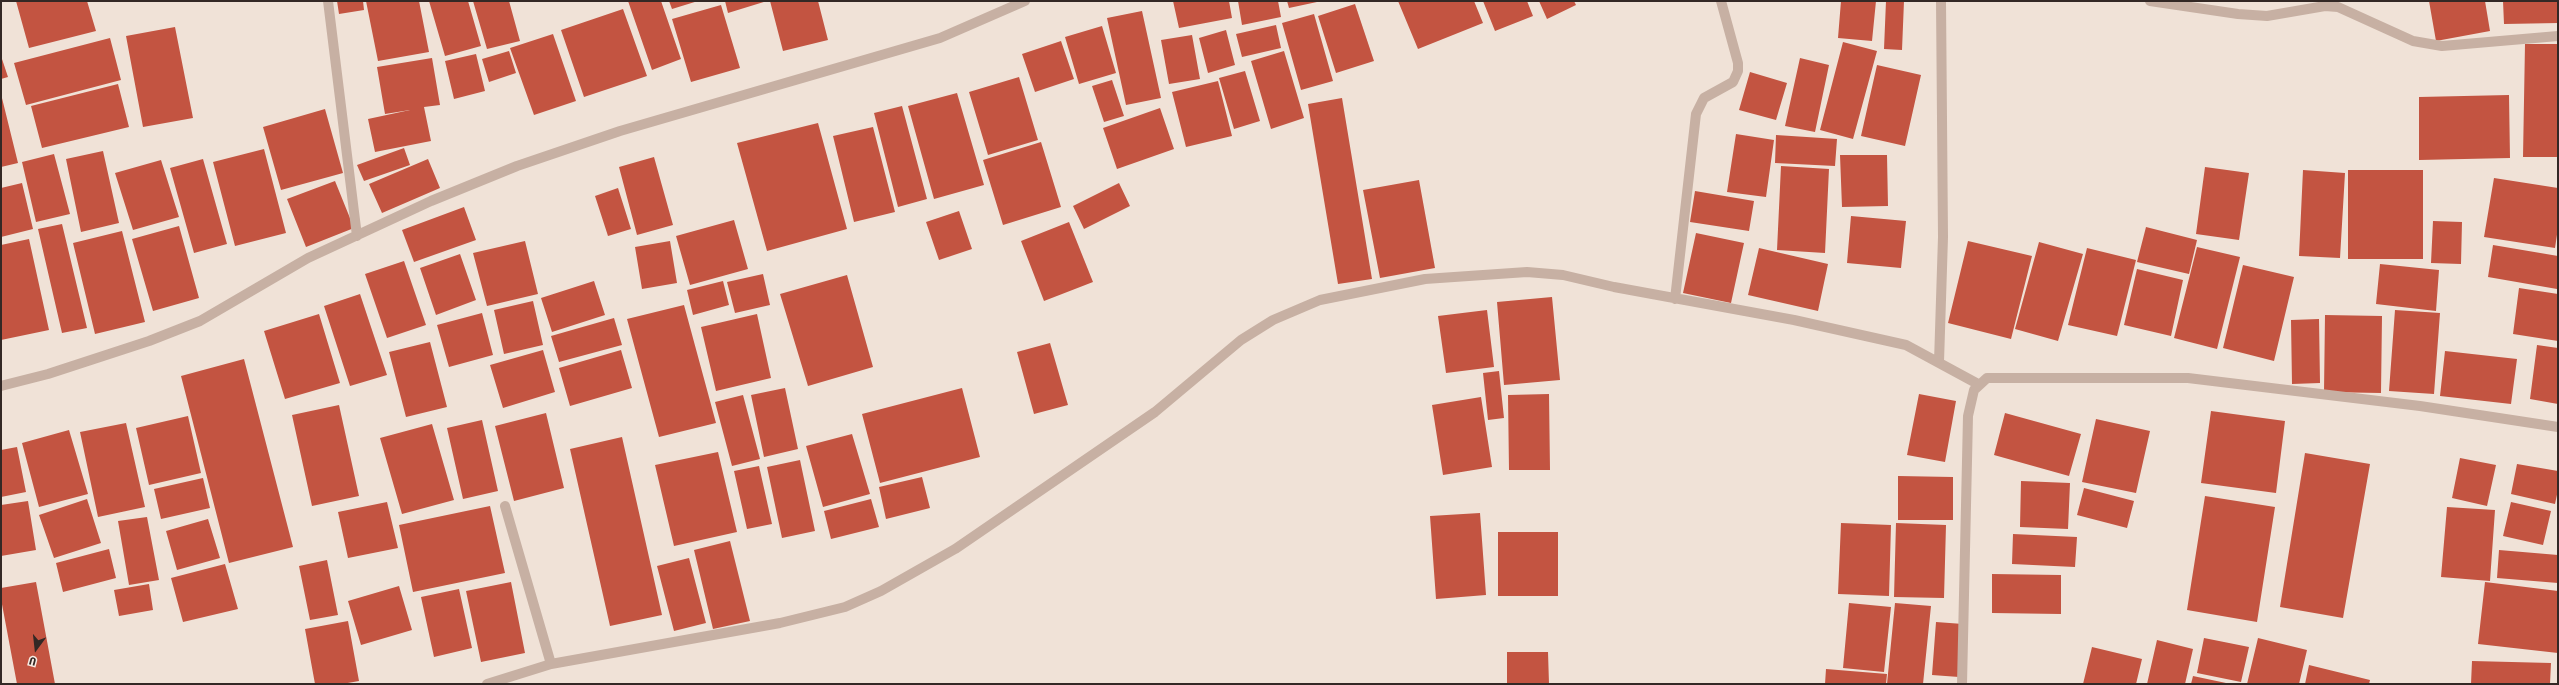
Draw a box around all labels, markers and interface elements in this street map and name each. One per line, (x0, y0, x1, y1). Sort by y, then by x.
north arrow (16, 629, 56, 669)
text: U (28, 654, 38, 668)

